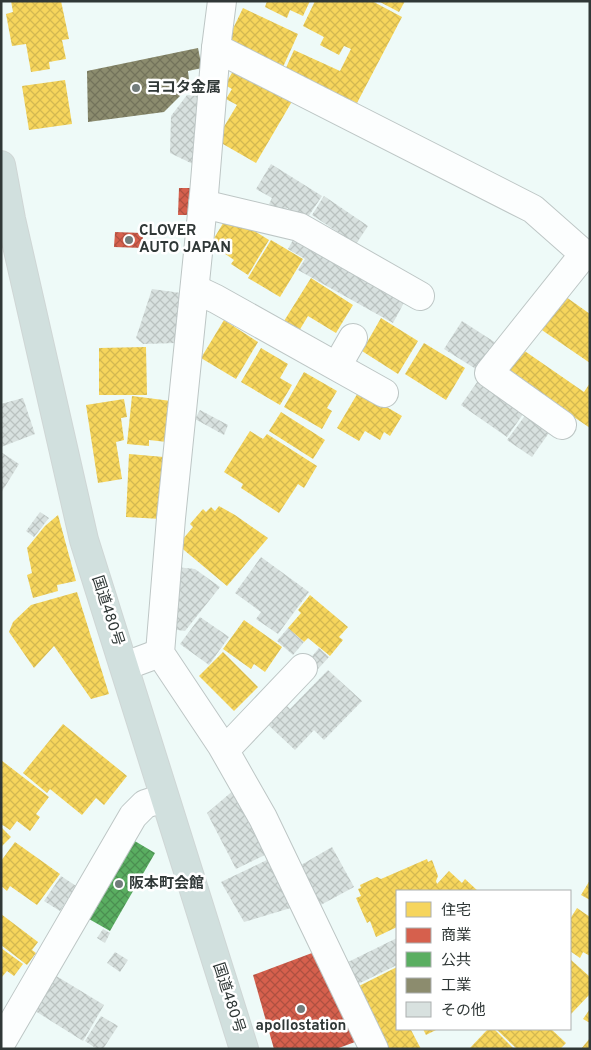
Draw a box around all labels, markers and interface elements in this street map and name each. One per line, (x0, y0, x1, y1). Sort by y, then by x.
place label: ヨコタ金属 (146, 79, 221, 98)
marker: ヨコタ金属 (130, 82, 142, 94)
place label: CLOVER AUTO JAPAN (139, 222, 231, 258)
marker: CLOVER AUTO JAPAN (123, 234, 135, 246)
street label: 国道480号 (87, 573, 127, 649)
place label: 阪本町会館 (129, 875, 204, 894)
marker: 阪本町会館 (113, 878, 125, 890)
legend (396, 890, 571, 1030)
text: 住宅 (441, 902, 471, 921)
text: 商業 (441, 927, 471, 946)
text: 公共 (441, 952, 471, 971)
street label: 国道480号 (208, 960, 248, 1036)
text: 工業 (441, 977, 471, 996)
text: その他 (441, 1002, 486, 1021)
marker: apollostation (295, 1003, 307, 1015)
place label: apollostation (256, 1017, 346, 1036)

